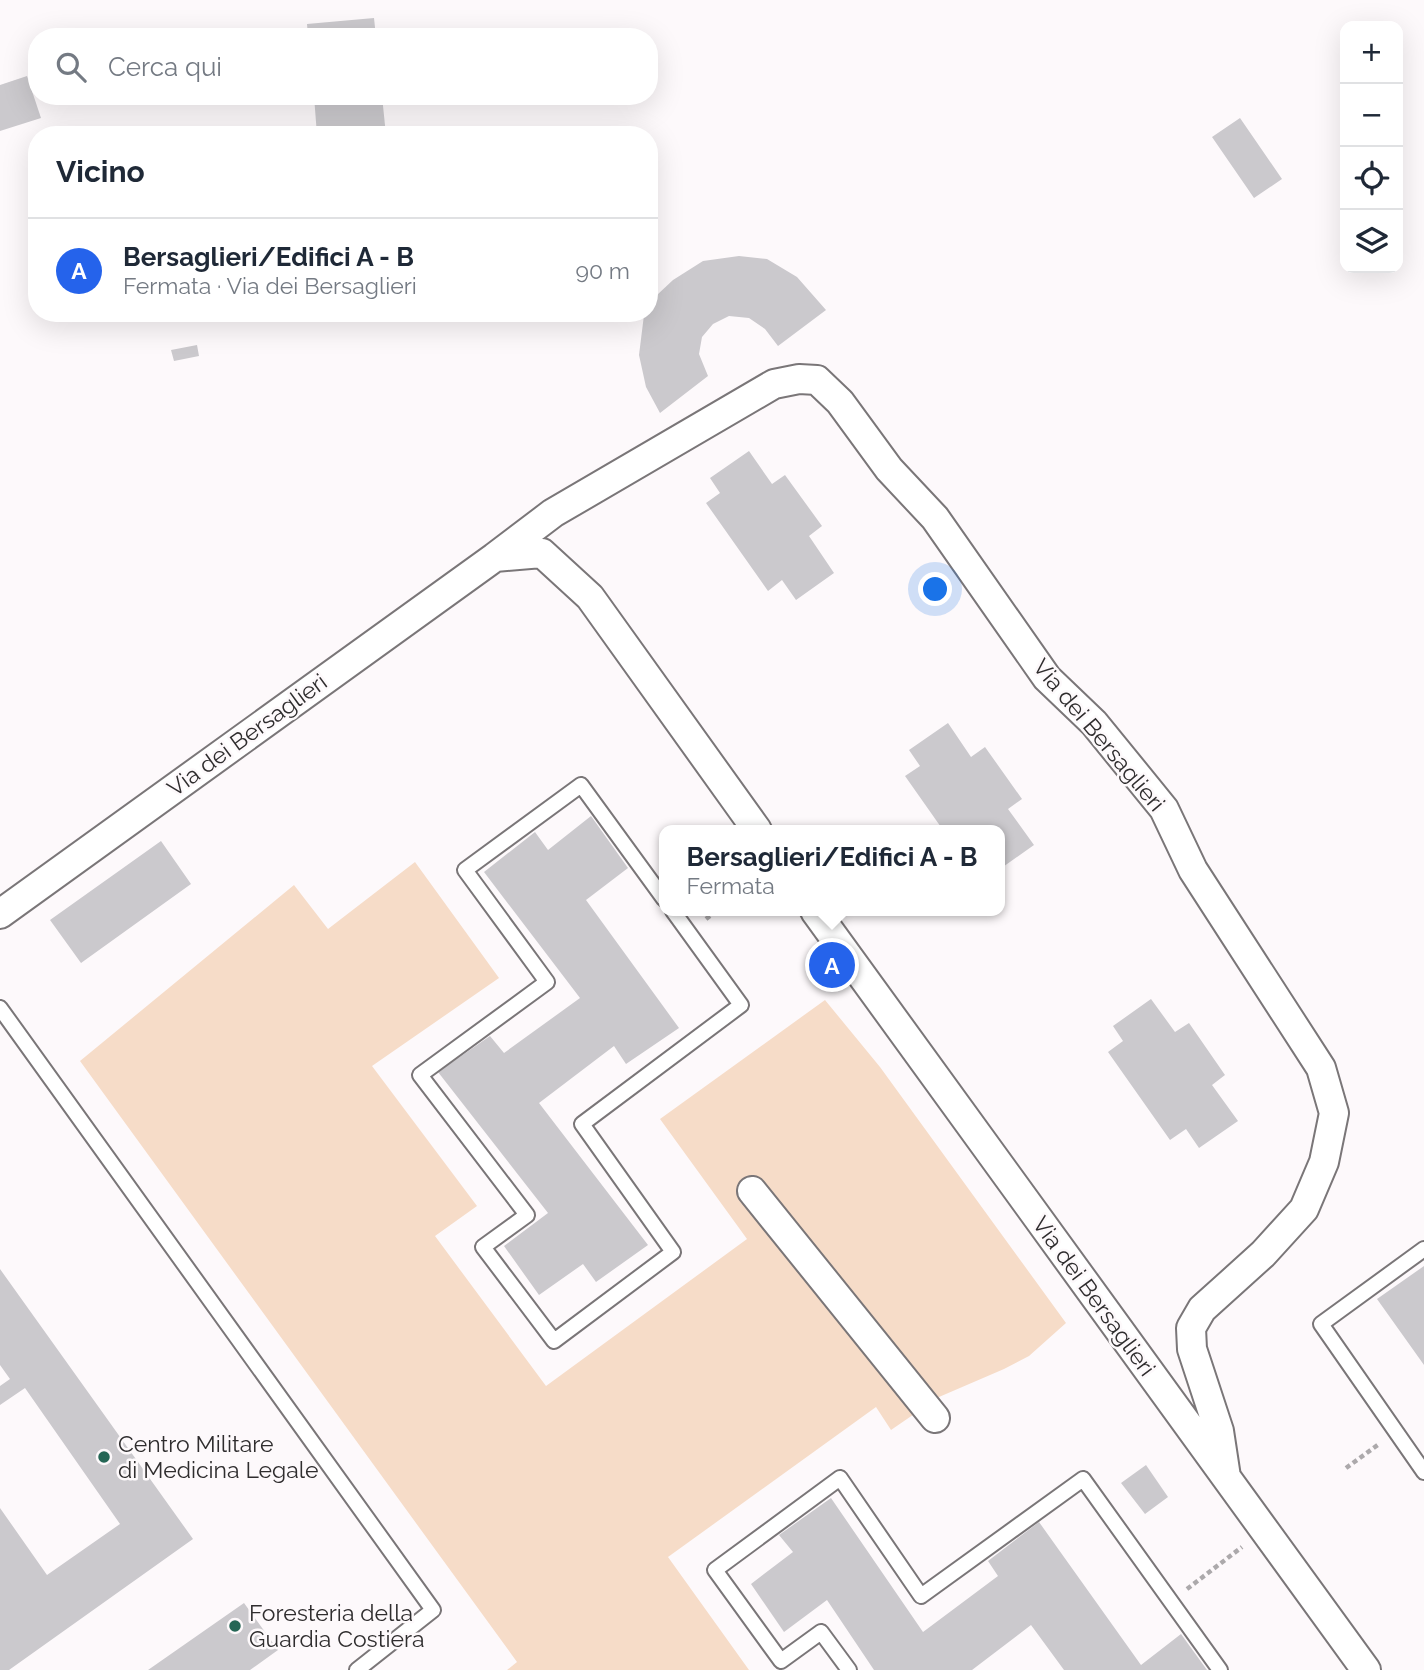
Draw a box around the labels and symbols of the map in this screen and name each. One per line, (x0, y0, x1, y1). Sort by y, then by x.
your location (918, 572, 952, 606)
street label: Via dei Bersaglieri (1028, 653, 1171, 816)
street label: Via dei Bersaglieri (162, 668, 332, 801)
pin: A (809, 939, 855, 991)
street label: Via dei Bersaglieri (1028, 1211, 1161, 1381)
place label: Centro Militare di Medicina Legale (118, 1430, 319, 1483)
marker: Centro Militare di Medicina Legale (96, 1449, 112, 1465)
place label: Foresteria della Guardia Costiera (249, 1599, 425, 1652)
marker: Foresteria della Guardia Costiera (227, 1618, 243, 1634)

